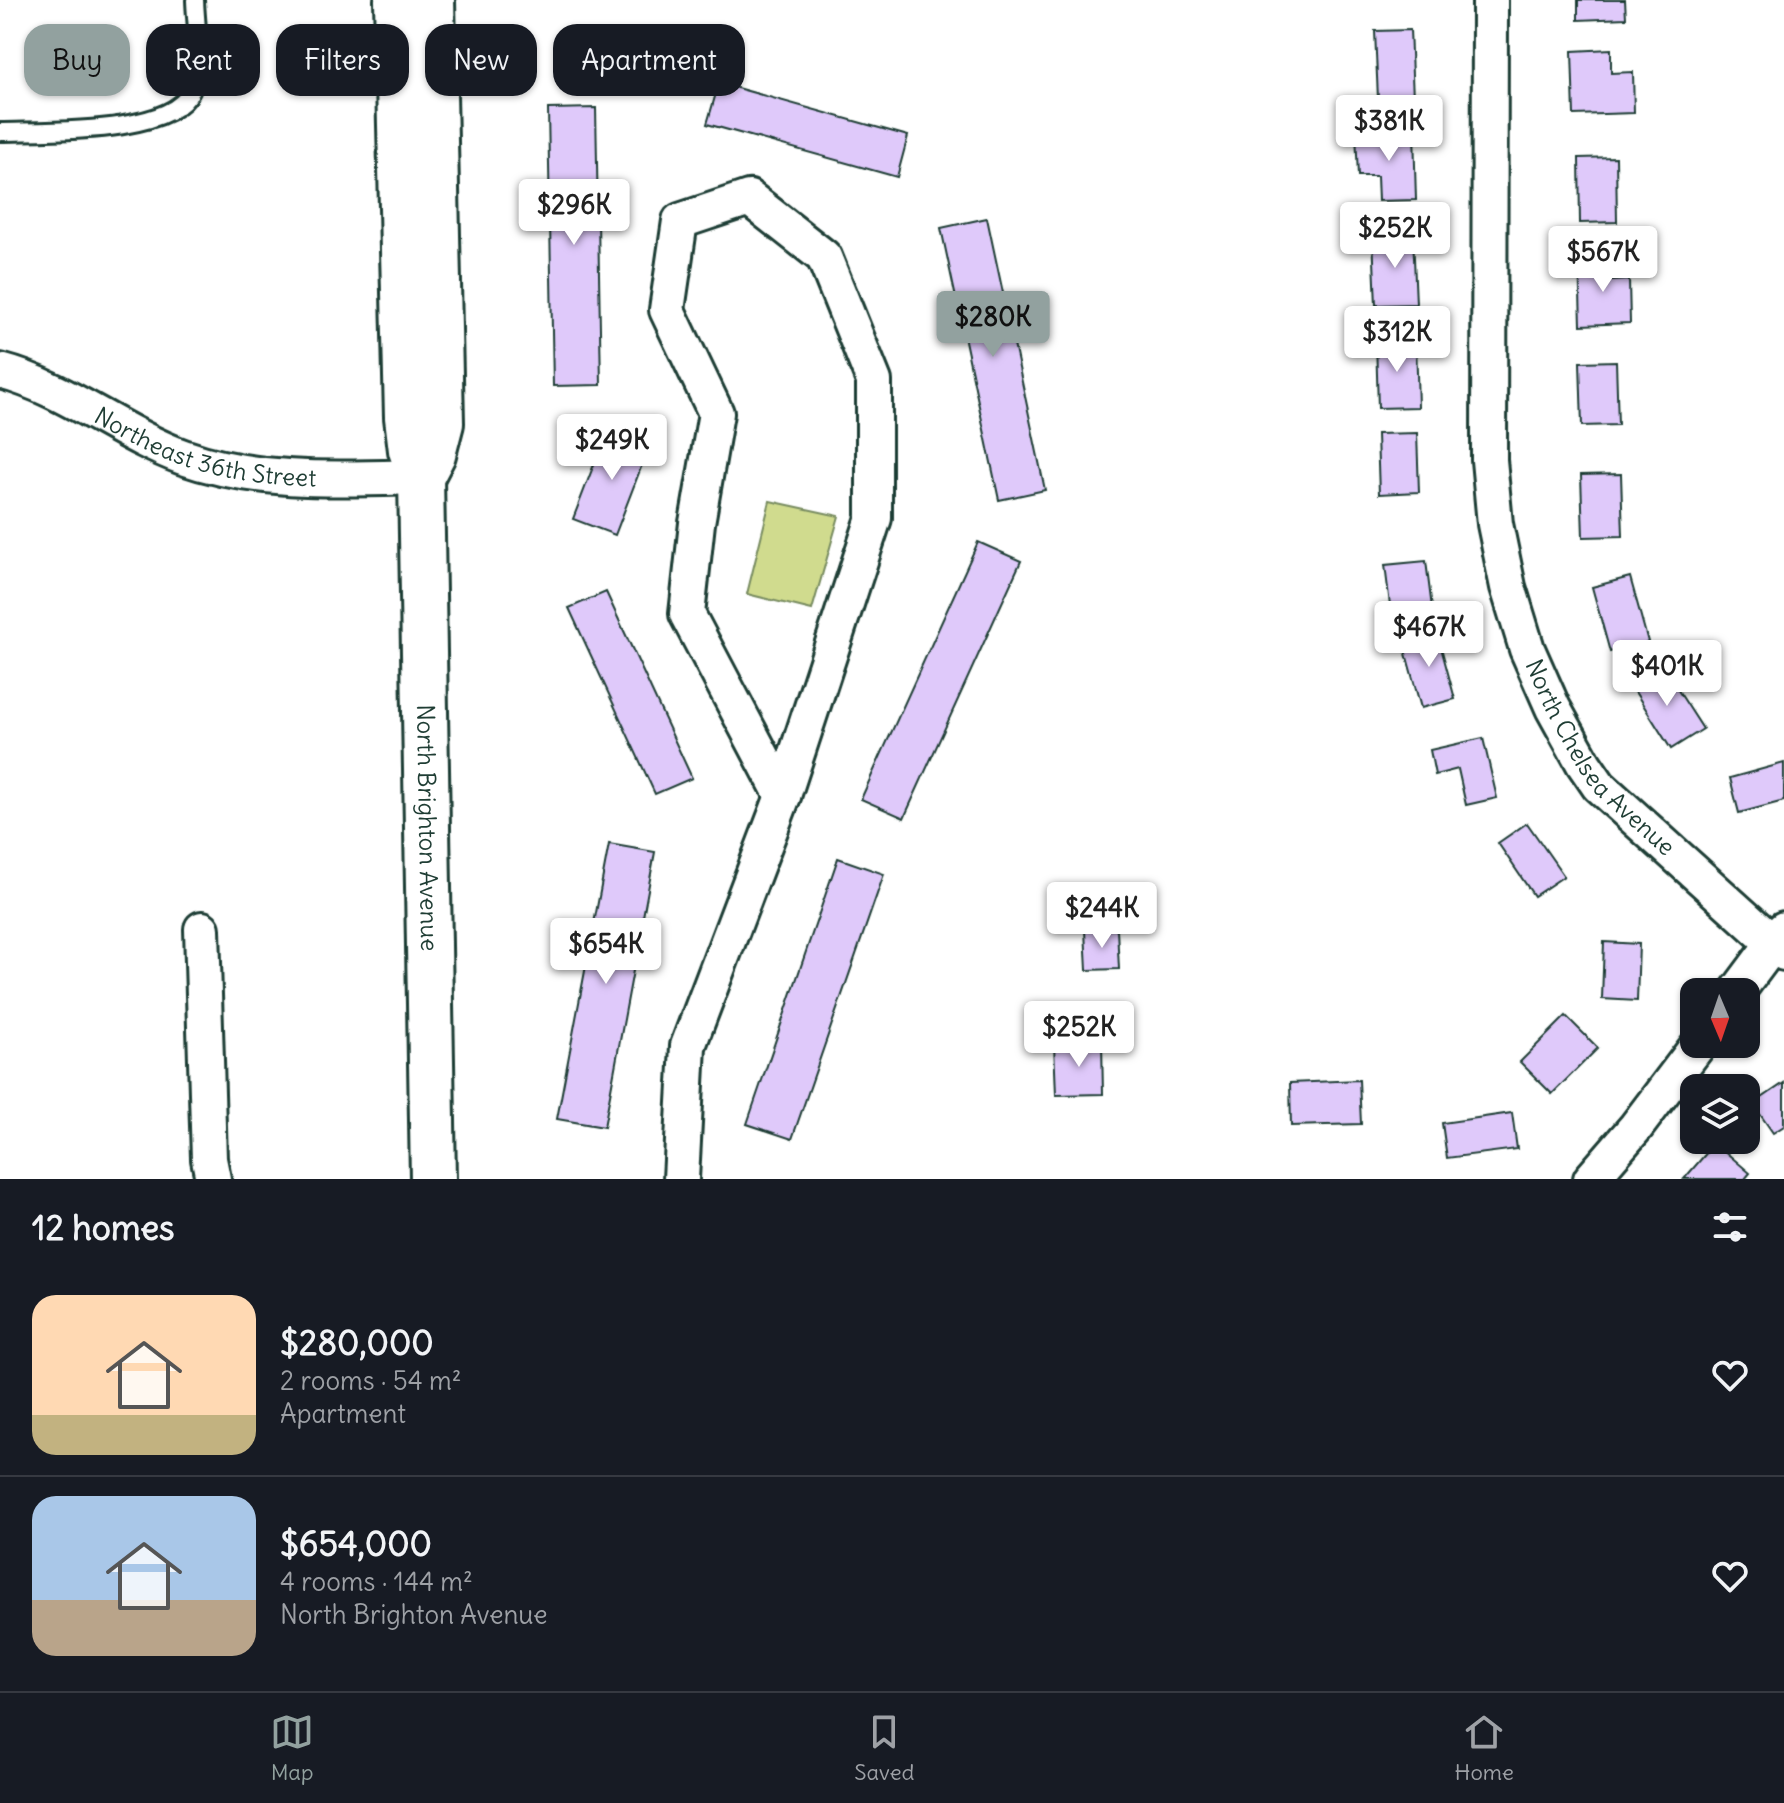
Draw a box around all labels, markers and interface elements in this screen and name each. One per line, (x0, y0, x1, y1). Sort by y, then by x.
chip: Buy (24, 24, 130, 96)
chip: Rent (146, 24, 260, 96)
chip: Filters (276, 24, 409, 96)
chip: New (425, 24, 537, 96)
chip: Apartment (553, 24, 745, 96)
pin: $381K (1333, 95, 1445, 163)
text: $381K (1354, 104, 1424, 137)
pin: $296K (518, 179, 630, 247)
text: $296K (537, 188, 611, 221)
pin: $252K (1339, 202, 1451, 270)
text: $252K (1358, 211, 1432, 244)
pin: $567K (1547, 226, 1659, 294)
text: $567K (1566, 235, 1640, 268)
pin: $280K (937, 291, 1049, 359)
text: $280K (955, 300, 1031, 333)
pin: $312K (1341, 306, 1453, 374)
text: $312K (1362, 315, 1432, 348)
street label: Northeast 36th Street (90, 400, 317, 492)
pin: $249K (556, 414, 668, 482)
text: $249K (575, 423, 649, 456)
pin: $467K (1373, 601, 1485, 669)
text: $467K (1392, 610, 1466, 643)
pin: $401K (1611, 640, 1723, 708)
text: $401K (1631, 649, 1703, 682)
street label: North Chelsea Avenue (1519, 654, 1682, 861)
street label: North Brighton Avenue (411, 704, 445, 952)
pin: $244K (1046, 882, 1158, 950)
text: $244K (1065, 891, 1139, 924)
pin: $654K (550, 918, 662, 986)
text: $654K (568, 927, 644, 960)
north arrow (1680, 978, 1760, 1058)
map controls (1680, 978, 1760, 1154)
pin: $252K (1023, 1001, 1135, 1069)
text: $252K (1042, 1010, 1116, 1043)
button: layers (1680, 1074, 1760, 1154)
icon: filters (1708, 1205, 1752, 1249)
text: 12 homes (32, 1206, 175, 1249)
text: $280,000 (280, 1321, 434, 1364)
icon: home (96, 1327, 192, 1423)
icon: heart (1708, 1353, 1752, 1397)
text: 2 rooms · 54 m² (280, 1364, 462, 1397)
text: Apartment (280, 1397, 406, 1430)
text: $654,000 (280, 1522, 432, 1565)
icon: home (96, 1528, 192, 1624)
icon: heart (1708, 1554, 1752, 1598)
text: 4 rooms · 144 m² (280, 1565, 473, 1598)
text: North Brighton Avenue (280, 1598, 547, 1631)
tab: Map (270, 1710, 314, 1786)
tab: Saved (854, 1710, 914, 1786)
tab: Home (1455, 1710, 1514, 1786)

